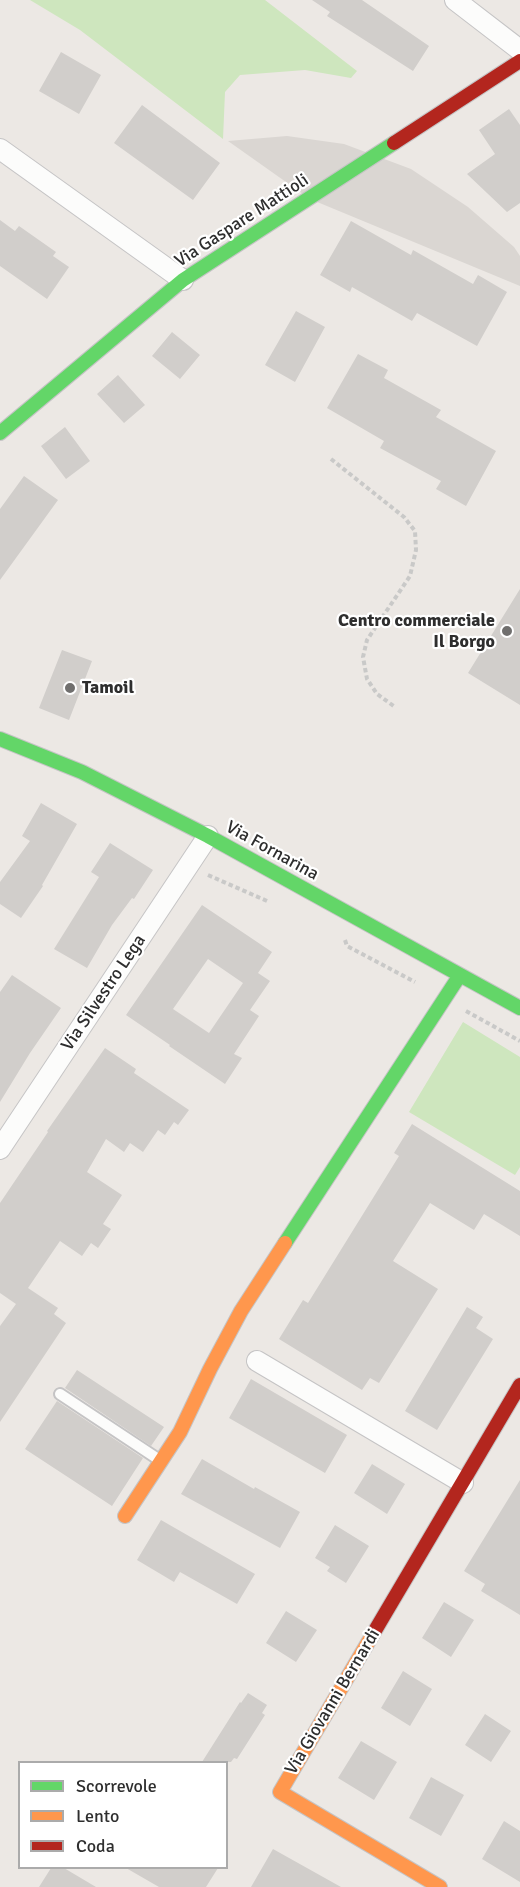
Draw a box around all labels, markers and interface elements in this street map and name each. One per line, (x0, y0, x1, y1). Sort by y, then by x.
street label: Via Gaspare Mattioli (171, 170, 313, 272)
place label: Centro commerciale Il Borgo (338, 610, 495, 652)
marker: Centro commerciale Il Borgo (500, 624, 514, 638)
place label: Tamoil (82, 677, 134, 699)
marker: Tamoil (63, 681, 77, 695)
street label: Via Fornarina (222, 817, 322, 885)
street label: Via Silvestro Lega (57, 931, 151, 1055)
street label: Via Giovanni Bernardi (281, 1625, 385, 1779)
legend (18, 1761, 228, 1869)
text: Scorrevole (76, 1775, 157, 1797)
text: Lento (76, 1805, 119, 1827)
text: Coda (76, 1835, 115, 1857)

